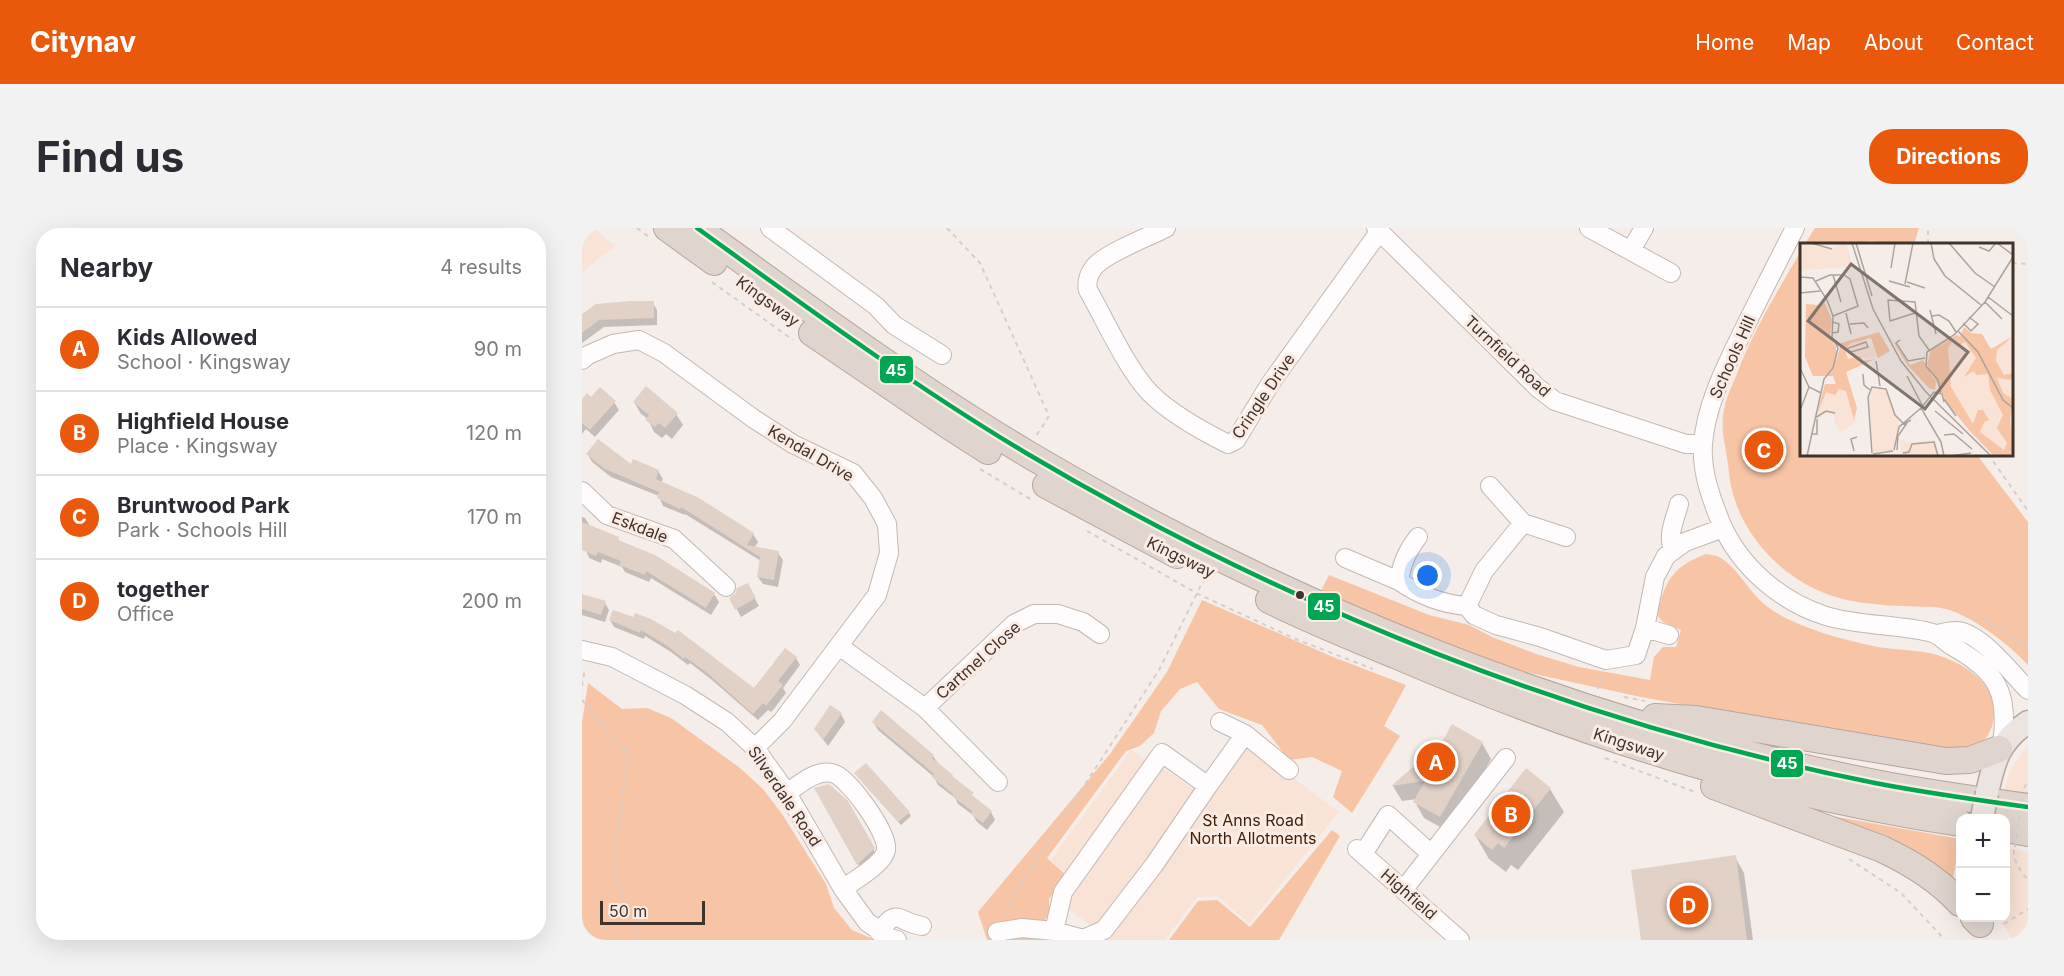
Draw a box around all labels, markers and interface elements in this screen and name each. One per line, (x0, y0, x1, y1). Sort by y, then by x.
text: Citynav (30, 25, 136, 59)
text: Home (1695, 30, 1754, 55)
text: Map (1787, 30, 1831, 55)
text: About (1864, 30, 1923, 55)
text: Contact (1956, 30, 2034, 55)
button: Directions (1869, 129, 2028, 184)
text: Find us (36, 131, 184, 182)
inset map (1800, 243, 2013, 456)
text: Nearby (60, 252, 153, 283)
text: 4 results (440, 255, 522, 279)
street label: Kingsway (732, 271, 804, 331)
street label: Turnfield Road (1461, 311, 1555, 401)
street label: Schools Hill (1705, 313, 1759, 401)
text: Kids Allowed (117, 324, 257, 350)
text: A (72, 337, 87, 361)
text: 90 m (474, 337, 522, 361)
text: School · Kingsway (117, 350, 291, 374)
street label: Cringle Drive (1227, 350, 1299, 442)
line badge: 45 (879, 355, 914, 384)
text: 45 (885, 360, 907, 380)
text: Highfield House (117, 408, 289, 434)
street label: Kendal Drive (765, 420, 857, 486)
text: B (73, 421, 86, 445)
text: 120 m (466, 421, 522, 445)
pin: C (1744, 428, 1784, 472)
text: Place · Kingsway (117, 434, 278, 458)
text: Bruntwood Park (117, 492, 290, 518)
text: C (72, 505, 87, 529)
text: 170 m (467, 505, 522, 529)
street label: Eskdale (609, 507, 671, 547)
text: Park · Schools Hill (117, 518, 287, 542)
street label: Kingsway (1144, 532, 1218, 582)
your location (1413, 561, 1442, 590)
text: together (117, 576, 209, 602)
text: D (72, 589, 87, 613)
text: 200 m (461, 589, 522, 613)
unlabelled marker (1294, 589, 1306, 601)
line badge: 45 (1307, 592, 1341, 621)
text: 45 (1313, 596, 1335, 616)
text: Office (117, 602, 174, 626)
street label: Cartmel Close (932, 617, 1024, 703)
street label: Kingsway (1591, 723, 1667, 765)
pin: A (1416, 740, 1456, 784)
street label: Silverdale Road (744, 742, 826, 850)
line badge: 45 (1770, 749, 1804, 778)
text: 45 (1776, 753, 1798, 773)
pin: B (1492, 792, 1530, 836)
park label: St Anns Road North Allotments (1189, 810, 1317, 848)
map controls (1956, 814, 2010, 922)
button: + (1956, 814, 2010, 868)
street label: Highfield (1377, 864, 1441, 924)
button: − (1956, 868, 2010, 922)
pin: D (1670, 882, 1708, 928)
scale bar (600, 898, 705, 926)
text: 50 m (609, 901, 647, 921)

